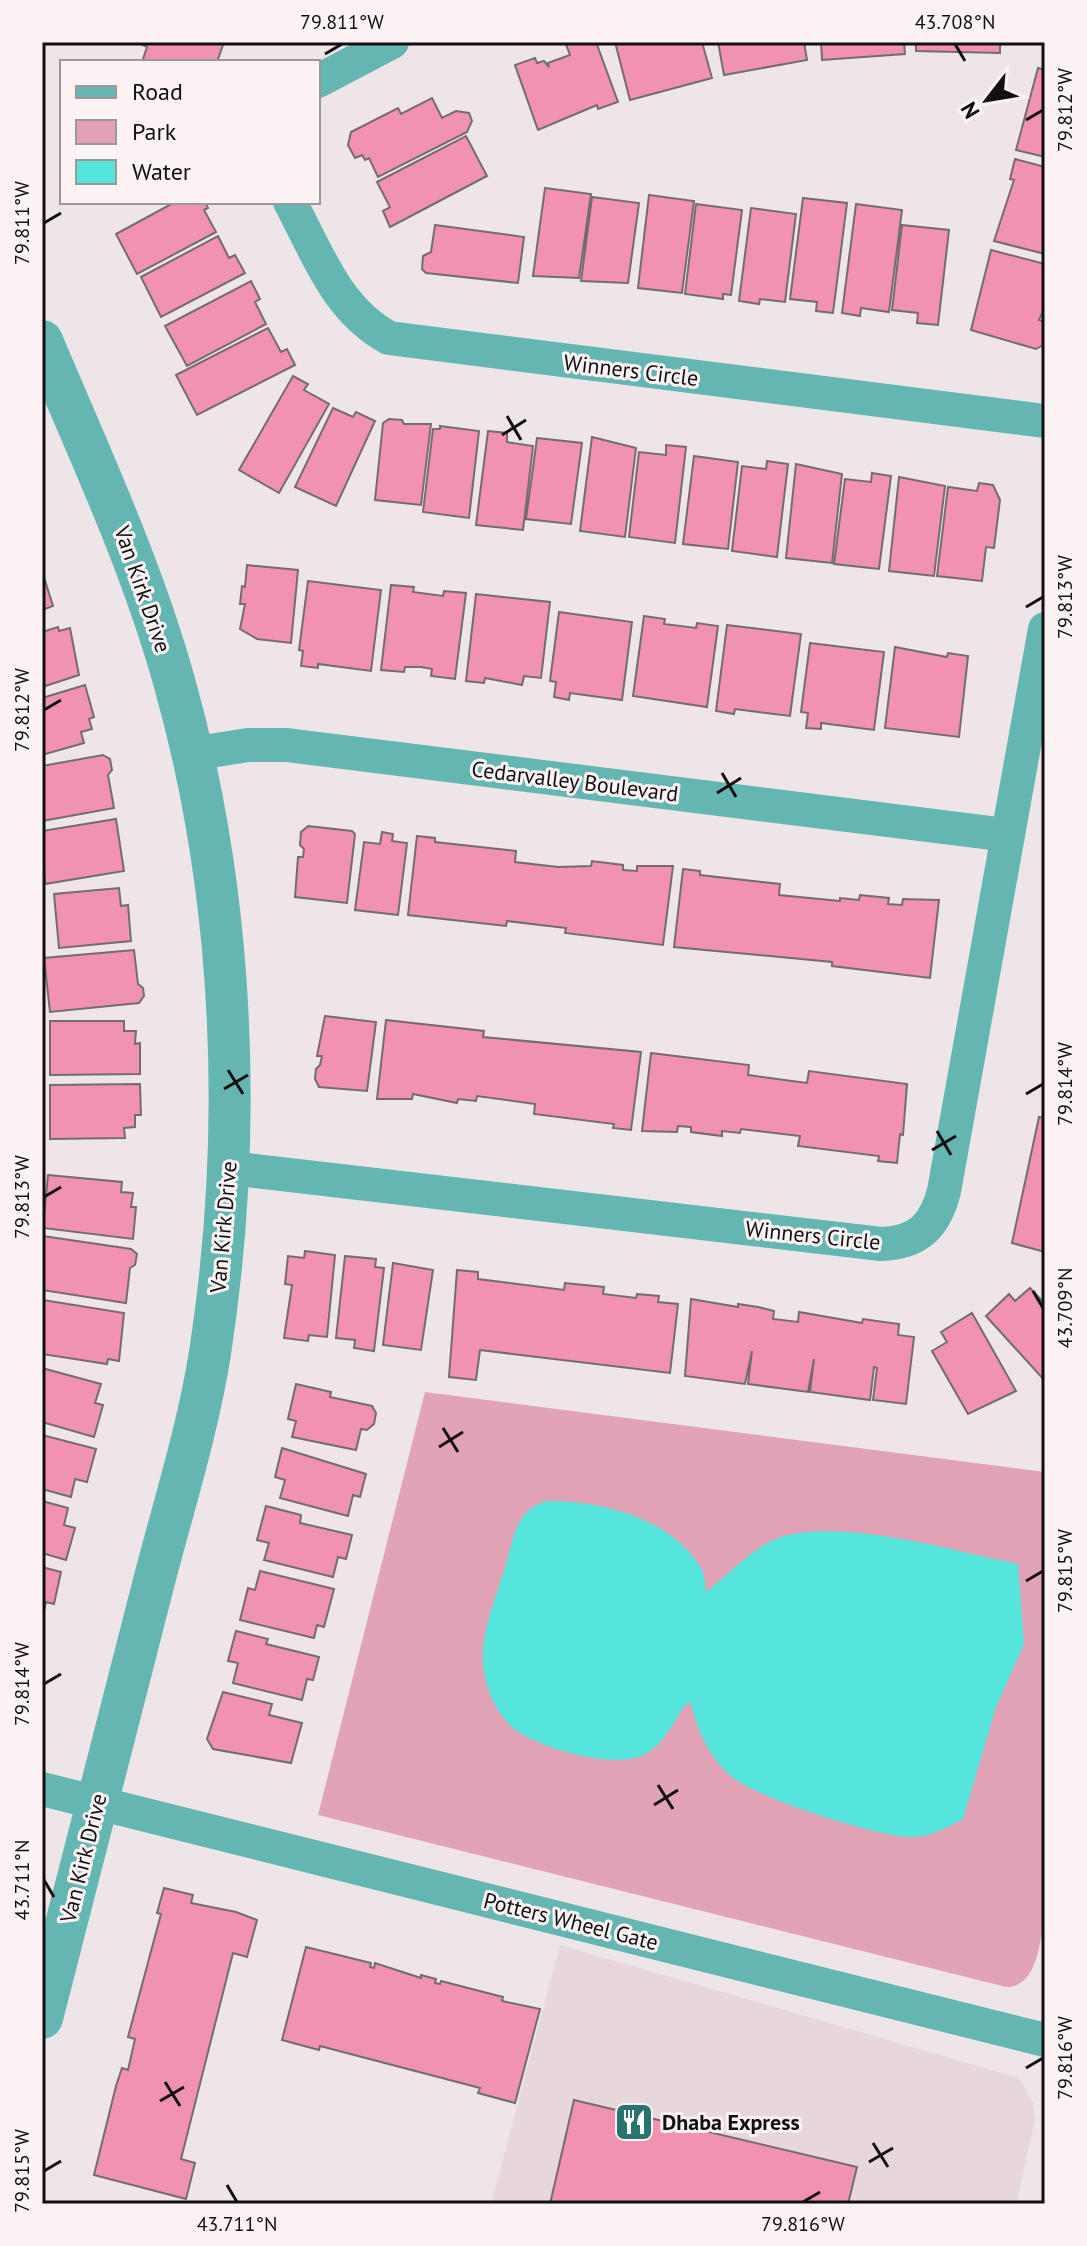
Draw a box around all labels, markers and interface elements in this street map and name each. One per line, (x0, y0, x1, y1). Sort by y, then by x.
text: 79.811°W (300, 9, 384, 35)
text: 43.708°N (915, 9, 995, 35)
legend (60, 60, 320, 204)
north arrow (947, 60, 1027, 140)
text: 79.812°W (1052, 68, 1078, 152)
text: Road (132, 76, 183, 107)
text: N (954, 97, 986, 124)
text: Park (132, 116, 177, 147)
text: Water (132, 156, 191, 187)
text: 79.811°W (9, 181, 35, 265)
street label: Winners Circle (562, 348, 700, 392)
street label: Van Kirk Drive (108, 521, 178, 656)
text: 79.813°W (1052, 555, 1078, 639)
text: 79.812°W (9, 668, 35, 752)
street label: Cedarvalley Boulevard (470, 754, 680, 808)
text: 79.814°W (1052, 1042, 1078, 1126)
text: 79.813°W (9, 1155, 35, 1239)
street label: Van Kirk Drive (203, 1160, 243, 1295)
street label: Winners Circle (744, 1214, 882, 1256)
text: 43.709°N (1052, 1268, 1078, 1348)
text: 79.815°W (1052, 1529, 1078, 1613)
text: 79.814°W (9, 1642, 35, 1726)
street label: Van Kirk Drive (53, 1791, 113, 1926)
text: 43.711°N (9, 1840, 35, 1920)
street label: Potters Wheel Gate (481, 1886, 661, 1956)
text: 79.816°W (1052, 2016, 1078, 2100)
restaurant icon: Dhaba Express (613, 2101, 655, 2143)
place label: Dhaba Express (662, 2108, 800, 2136)
text: 79.815°W (9, 2129, 35, 2213)
text: 43.711°N (197, 2211, 277, 2237)
text: 79.816°W (761, 2211, 845, 2237)

